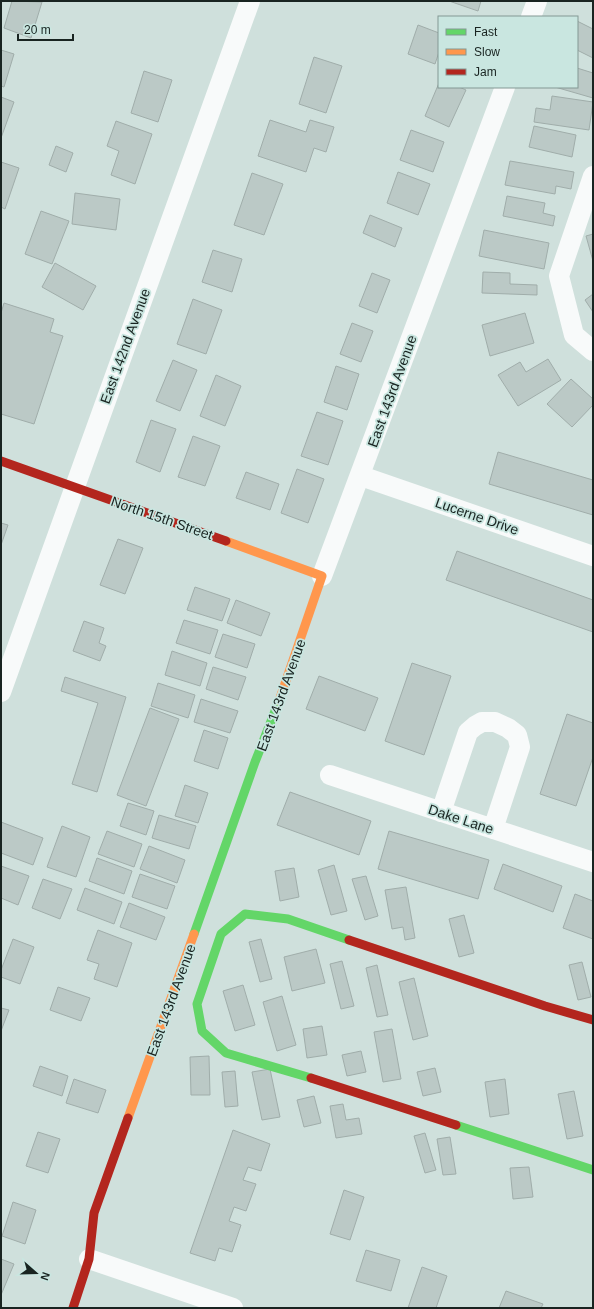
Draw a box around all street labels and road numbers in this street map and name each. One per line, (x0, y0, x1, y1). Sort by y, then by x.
street label: East 142nd Avenue (97, 286, 153, 406)
street label: East 143rd Avenue (364, 333, 420, 449)
street label: North 15th Street (109, 493, 215, 543)
street label: Lucerne Drive (433, 494, 521, 538)
street label: East 143rd Avenue (253, 637, 309, 753)
street label: Dake Lane (426, 801, 496, 837)
street label: East 143rd Avenue (143, 942, 199, 1058)

